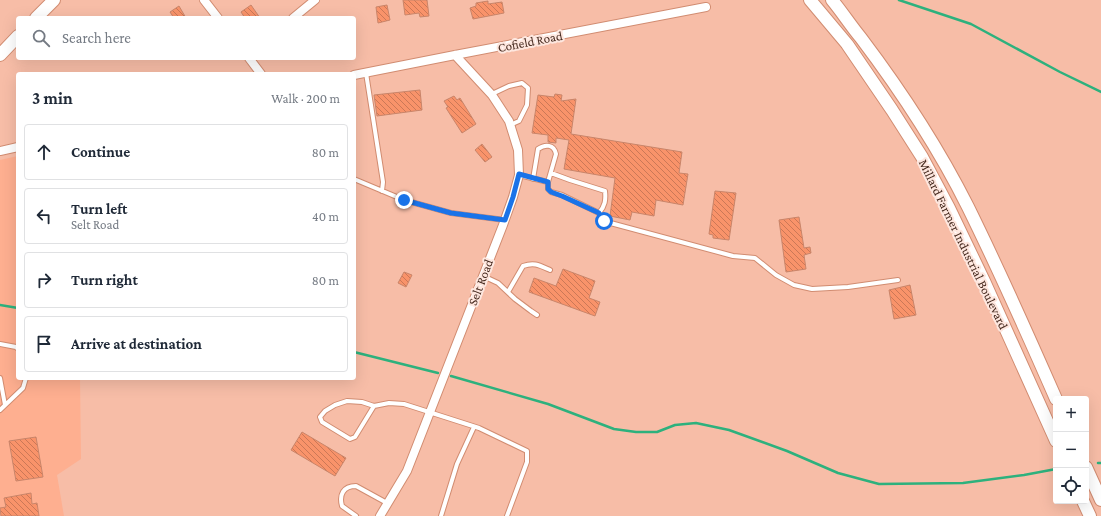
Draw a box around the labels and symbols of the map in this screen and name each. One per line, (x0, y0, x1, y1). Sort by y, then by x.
street label: Cofield Road (496, 28, 564, 55)
street label: Millard Farmer Industrial Boulevard (916, 157, 1011, 332)
route end (395, 191, 413, 209)
route start (595, 212, 613, 230)
street label: Selt Road (465, 257, 496, 307)

